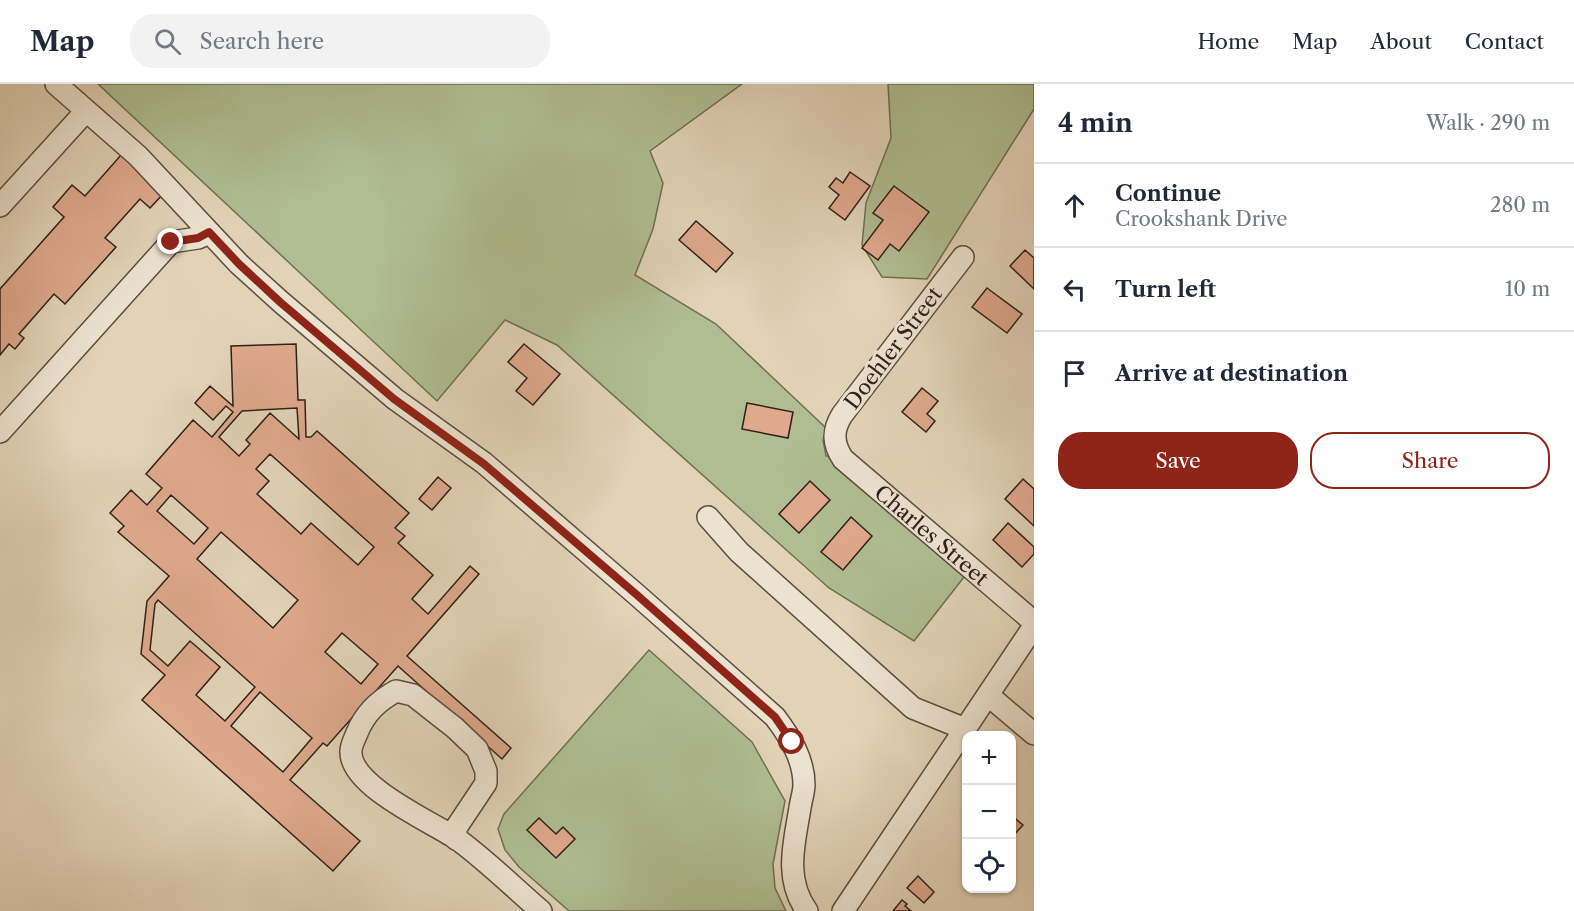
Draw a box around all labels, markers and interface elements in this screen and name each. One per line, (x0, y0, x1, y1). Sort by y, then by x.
search box (130, 14, 550, 68)
text: Map (30, 24, 94, 58)
icon: search (151, 25, 184, 58)
text: Search here (199, 28, 324, 55)
text: Home (1198, 29, 1259, 54)
text: Map (1292, 29, 1337, 54)
text: About (1370, 29, 1432, 54)
text: Contact (1465, 29, 1544, 54)
text: 4 min (1058, 107, 1133, 139)
text: Walk · 290 m (1426, 111, 1550, 135)
text: Continue (1115, 180, 1221, 207)
icon: ahead (1058, 189, 1091, 222)
text: 280 m (1490, 193, 1550, 217)
text: Crookshank Drive (1115, 207, 1287, 231)
route end (157, 228, 183, 254)
icon: left (1058, 273, 1091, 306)
text: Turn left (1115, 276, 1216, 303)
text: 10 m (1505, 277, 1550, 301)
street label: Doehler Street (839, 282, 947, 414)
icon: arrive (1058, 357, 1091, 390)
text: Arrive at destination (1115, 360, 1348, 387)
button: Save (1058, 432, 1298, 489)
button: Share (1310, 432, 1550, 489)
street label: Charles Street (870, 479, 994, 591)
route start (778, 728, 804, 754)
map controls (962, 731, 1016, 893)
button: + (962, 731, 1016, 785)
button: − (962, 785, 1016, 839)
button: locate (962, 839, 1016, 893)

